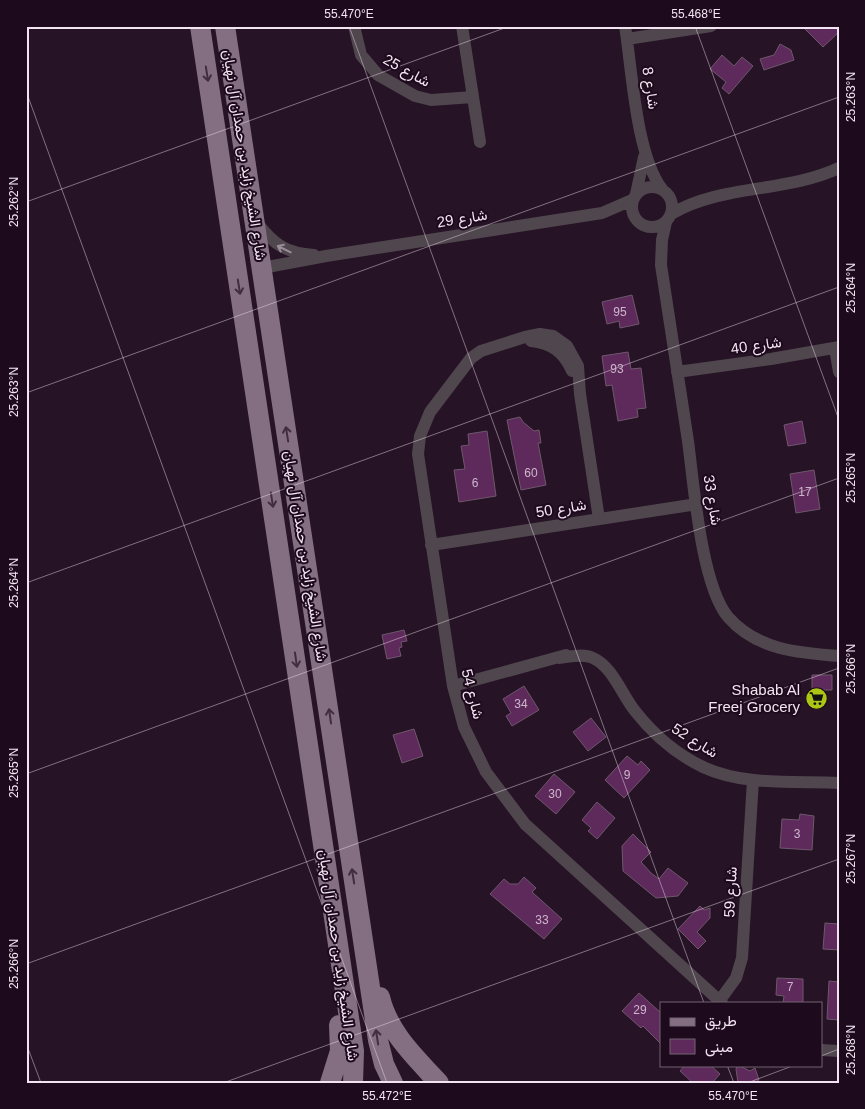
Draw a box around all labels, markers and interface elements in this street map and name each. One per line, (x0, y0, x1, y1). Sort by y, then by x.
text: 55.470°E (324, 7, 374, 21)
text: 55.468°E (671, 7, 721, 21)
street label: شارع الشيخ زايد بن حمدان آل نهيان (217, 48, 270, 262)
street label: شارع 25 (379, 50, 434, 93)
one-way arrow (203, 66, 213, 82)
street label: شارع 8 (636, 66, 663, 111)
text: 25.263°N (844, 72, 858, 122)
text: 25.262°N (7, 177, 21, 227)
street label: شارع 29 (435, 206, 489, 233)
one-way arrow (277, 244, 292, 254)
text: 25.264°N (844, 263, 858, 313)
one-way arrow (235, 279, 245, 295)
house number: 95 (613, 305, 627, 319)
street label: شارع 40 (730, 333, 783, 360)
house number: 93 (610, 362, 624, 376)
text: 25.263°N (7, 367, 21, 417)
one-way arrow (282, 426, 292, 442)
street label: شارع الشيخ زايد بن حمدان آل نهيان (278, 449, 331, 663)
text: 25.265°N (844, 453, 858, 503)
house number: 60 (524, 466, 538, 480)
street label: شارع 33 (698, 473, 725, 527)
house number: 6 (472, 476, 479, 490)
house number: 17 (798, 485, 812, 499)
one-way arrow (267, 491, 277, 507)
street label: شارع 50 (534, 496, 588, 523)
text: 25.264°N (7, 558, 21, 608)
text: 25.266°N (844, 644, 858, 694)
one-way arrow (292, 652, 302, 668)
street label: شارع 54 (456, 667, 487, 722)
place label: Shabab Al Freej Grocery (708, 681, 800, 715)
supermarket icon: Shabab Al Freej Grocery (804, 686, 828, 710)
house number: 34 (514, 697, 528, 711)
one-way arrow (325, 708, 335, 724)
street label: شارع 52 (667, 719, 721, 763)
text: 25.265°N (7, 748, 21, 798)
house number: 9 (624, 768, 631, 782)
house number: 30 (548, 787, 562, 801)
house number: 3 (794, 827, 801, 841)
text: 25.267°N (844, 834, 858, 884)
street label: شارع الشيخ زايد بن حمدان آل نهيان (313, 848, 362, 1062)
street label: شارع 59 (720, 866, 743, 918)
one-way arrow (348, 869, 358, 885)
house number: 33 (535, 913, 549, 927)
text: 25.266°N (7, 939, 21, 989)
house number: 7 (787, 980, 794, 994)
legend (660, 1002, 822, 1066)
house number: 29 (633, 1003, 647, 1017)
text: طريق (705, 1012, 737, 1031)
text: 25.268°N (844, 1025, 858, 1075)
one-way arrow (372, 1030, 382, 1046)
text: مبنى (705, 1038, 733, 1057)
text: 55.472°E (362, 1089, 412, 1103)
text: 55.470°E (708, 1089, 758, 1103)

